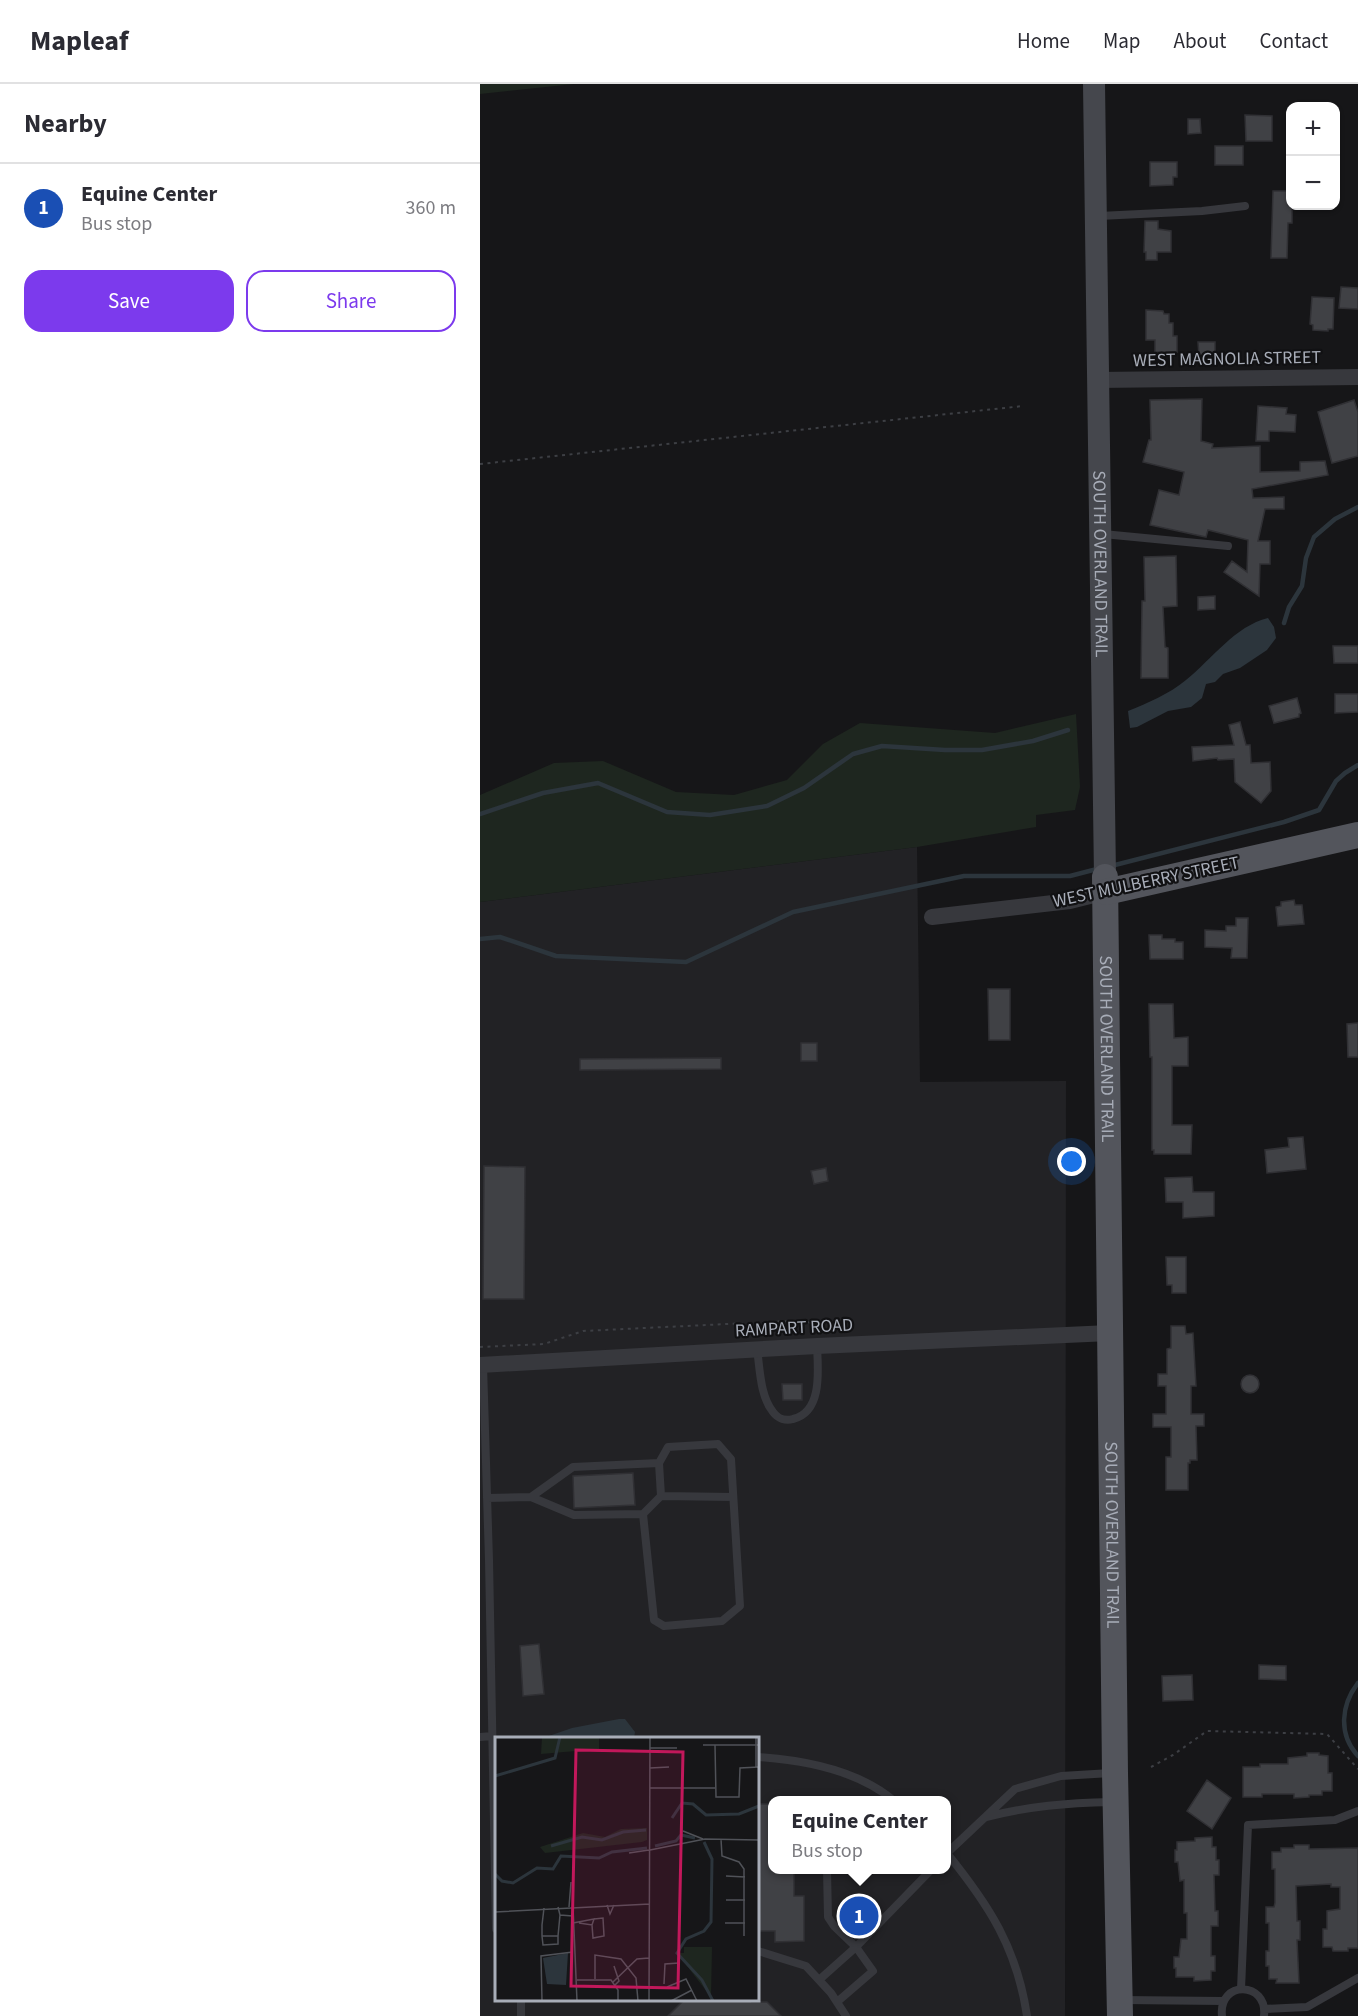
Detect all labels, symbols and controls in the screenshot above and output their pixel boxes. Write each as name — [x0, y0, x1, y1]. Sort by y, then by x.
text: Mapleaf — [30, 21, 129, 61]
text: Home — [1017, 26, 1070, 56]
text: Map — [1103, 26, 1141, 56]
text: About — [1174, 26, 1226, 56]
text: Contact — [1259, 26, 1328, 56]
map controls — [1286, 102, 1340, 210]
button: + — [1286, 102, 1340, 156]
text: Nearby — [24, 105, 107, 142]
button: − — [1286, 156, 1340, 210]
text: Equine Center — [81, 178, 217, 210]
text: 1 — [38, 194, 49, 222]
text: 360 m — [406, 194, 456, 222]
text: Bus stop — [81, 210, 152, 238]
button: Save — [24, 270, 234, 332]
button: Share — [246, 270, 456, 332]
street label: WEST MAGNOLIA STREET — [1133, 345, 1322, 373]
street label: SOUTH OVERLAND TRAIL — [1087, 470, 1114, 658]
street label: WEST MULBERRY STREET — [1050, 850, 1242, 914]
street label: SOUTH OVERLAND TRAIL — [1093, 955, 1120, 1143]
your location — [1057, 1147, 1086, 1176]
street label: RAMPART ROAD — [734, 1312, 854, 1344]
street label: SOUTH OVERLAND TRAIL — [1099, 1441, 1126, 1629]
inset map — [495, 1737, 759, 2001]
popup — [768, 1796, 951, 1874]
text: Equine Center — [791, 1805, 928, 1837]
text: Bus stop — [791, 1837, 863, 1865]
pin: 1 — [840, 1894, 878, 1938]

